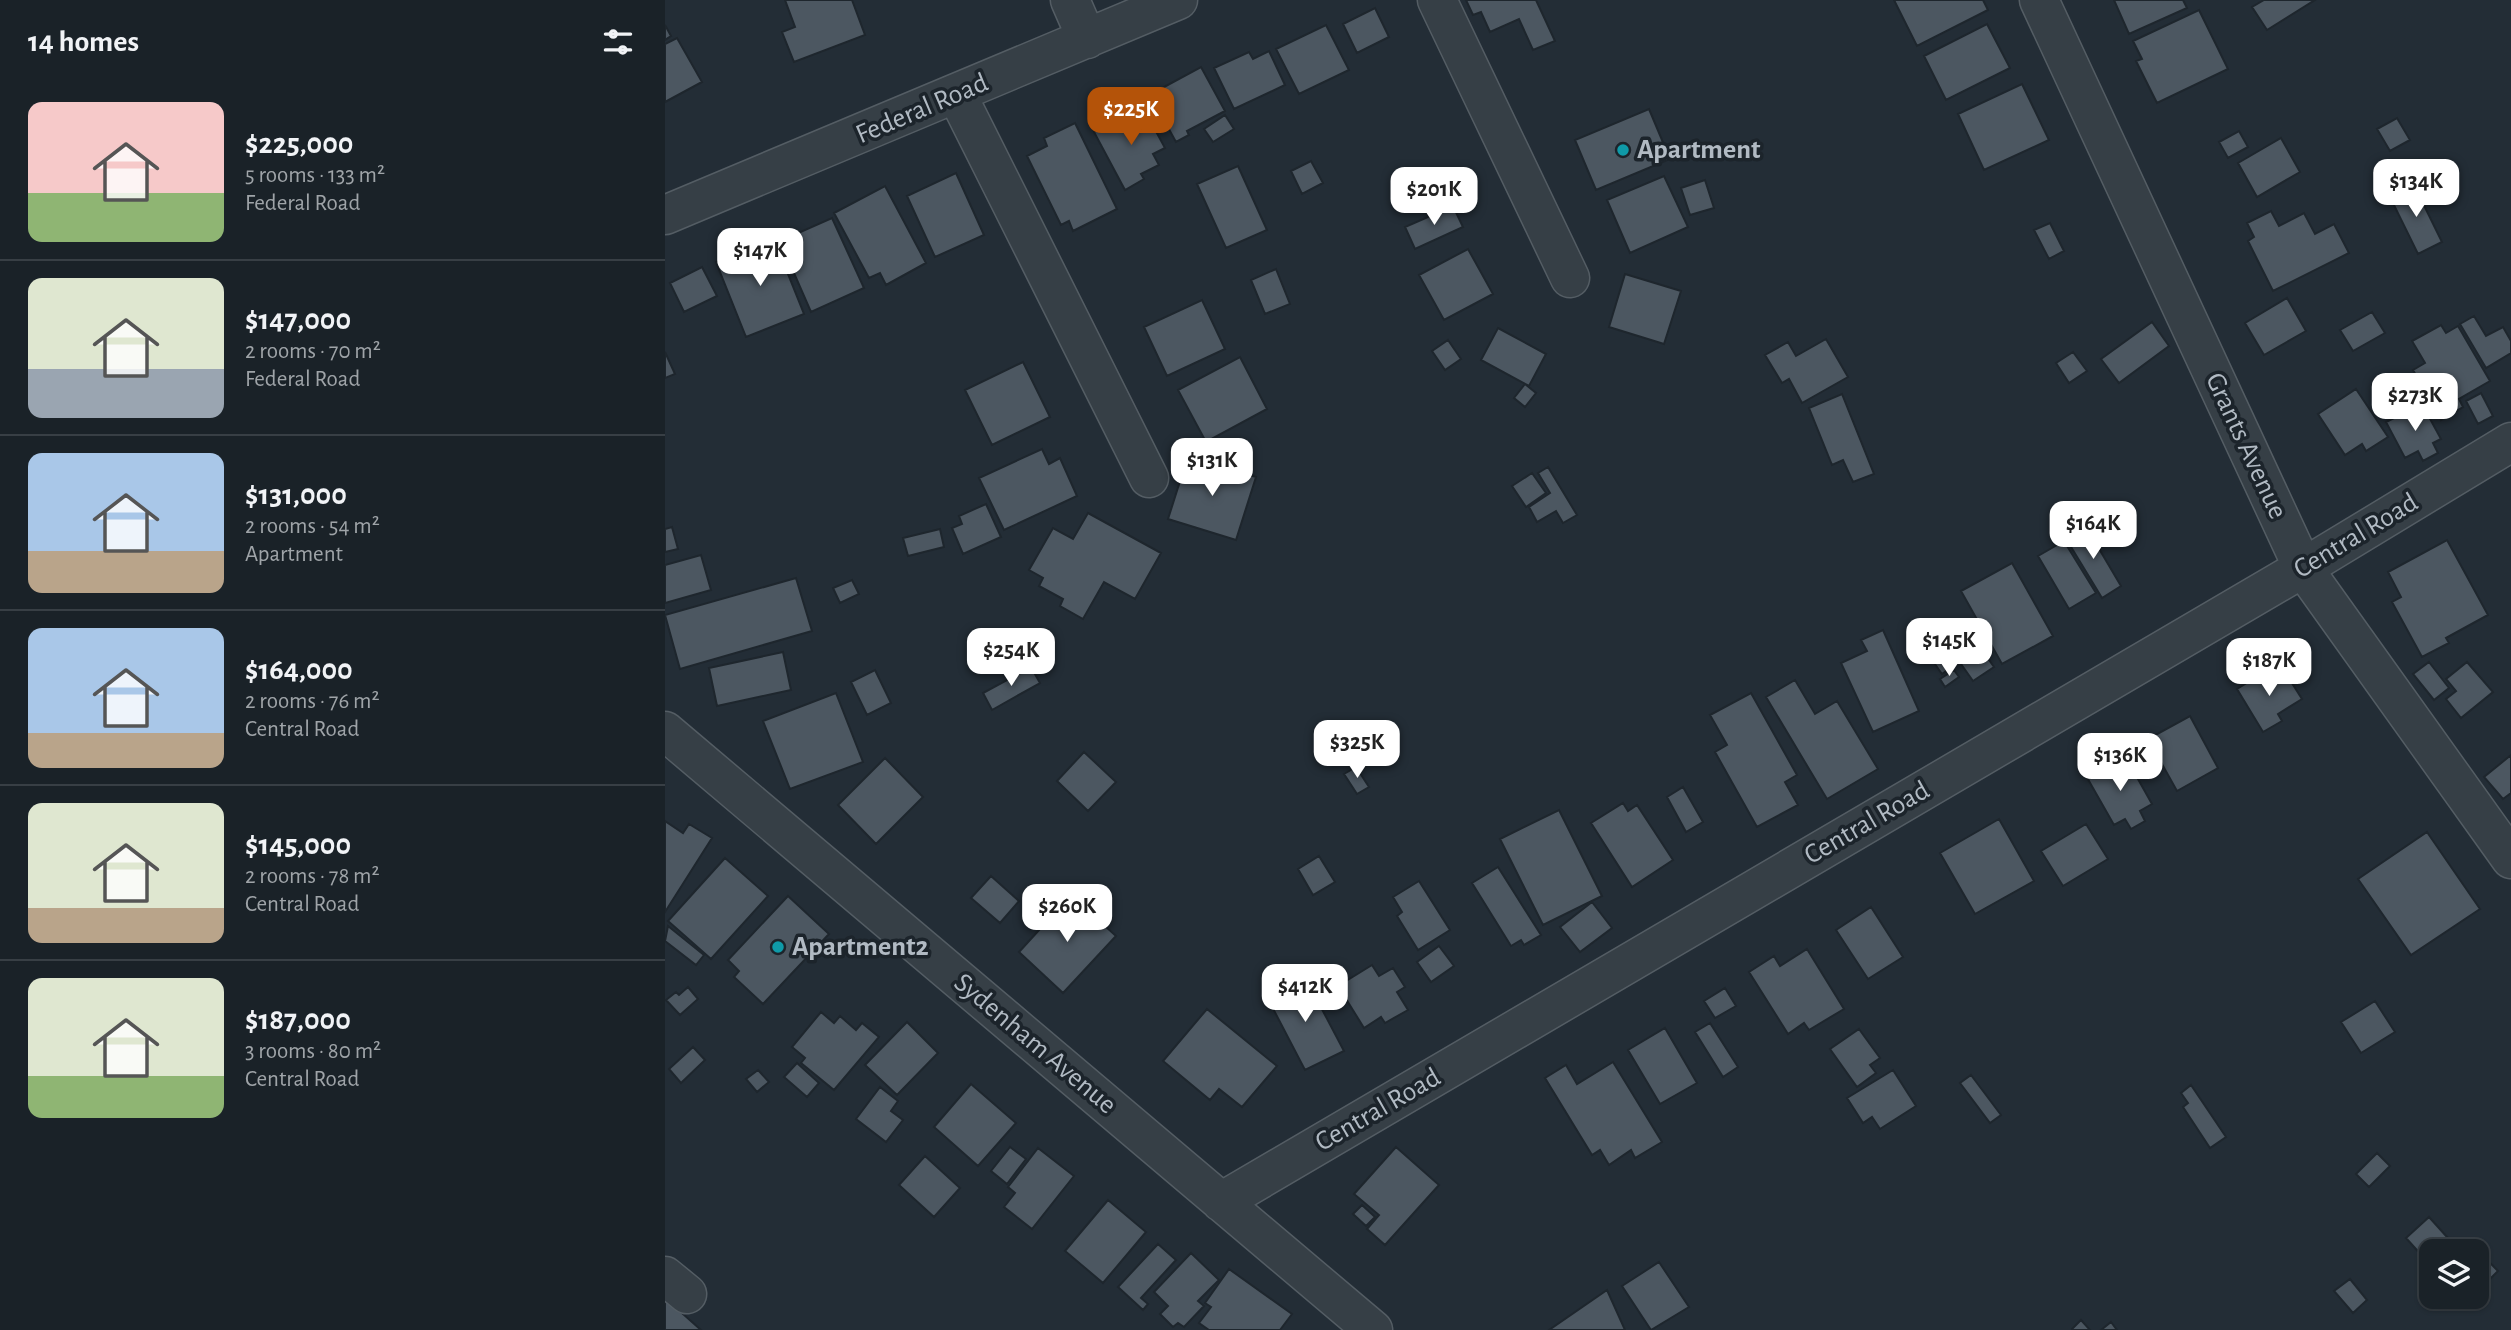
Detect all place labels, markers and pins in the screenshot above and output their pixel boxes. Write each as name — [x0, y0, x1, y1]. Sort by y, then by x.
pin: $225K — [1082, 88, 1180, 147]
place label: Apartment — [1637, 136, 1761, 164]
marker: Apartment — [1615, 142, 1631, 158]
pin: $134K — [2367, 160, 2465, 219]
pin: $201K — [1385, 168, 1483, 227]
pin: $147K — [711, 229, 809, 288]
pin: $273K — [2366, 374, 2464, 433]
pin: $131K — [1163, 438, 1261, 498]
pin: $164K — [2044, 502, 2142, 561]
pin: $145K — [1900, 618, 1998, 678]
pin: $254K — [962, 628, 1060, 688]
pin: $187K — [2220, 638, 2318, 698]
pin: $325K — [1308, 720, 1406, 780]
pin: $136K — [2071, 734, 2169, 793]
pin: $260K — [1018, 884, 1116, 944]
place label: Apartment2 — [792, 933, 929, 961]
marker: Apartment2 — [770, 939, 786, 955]
pin: $412K — [1256, 964, 1354, 1024]

